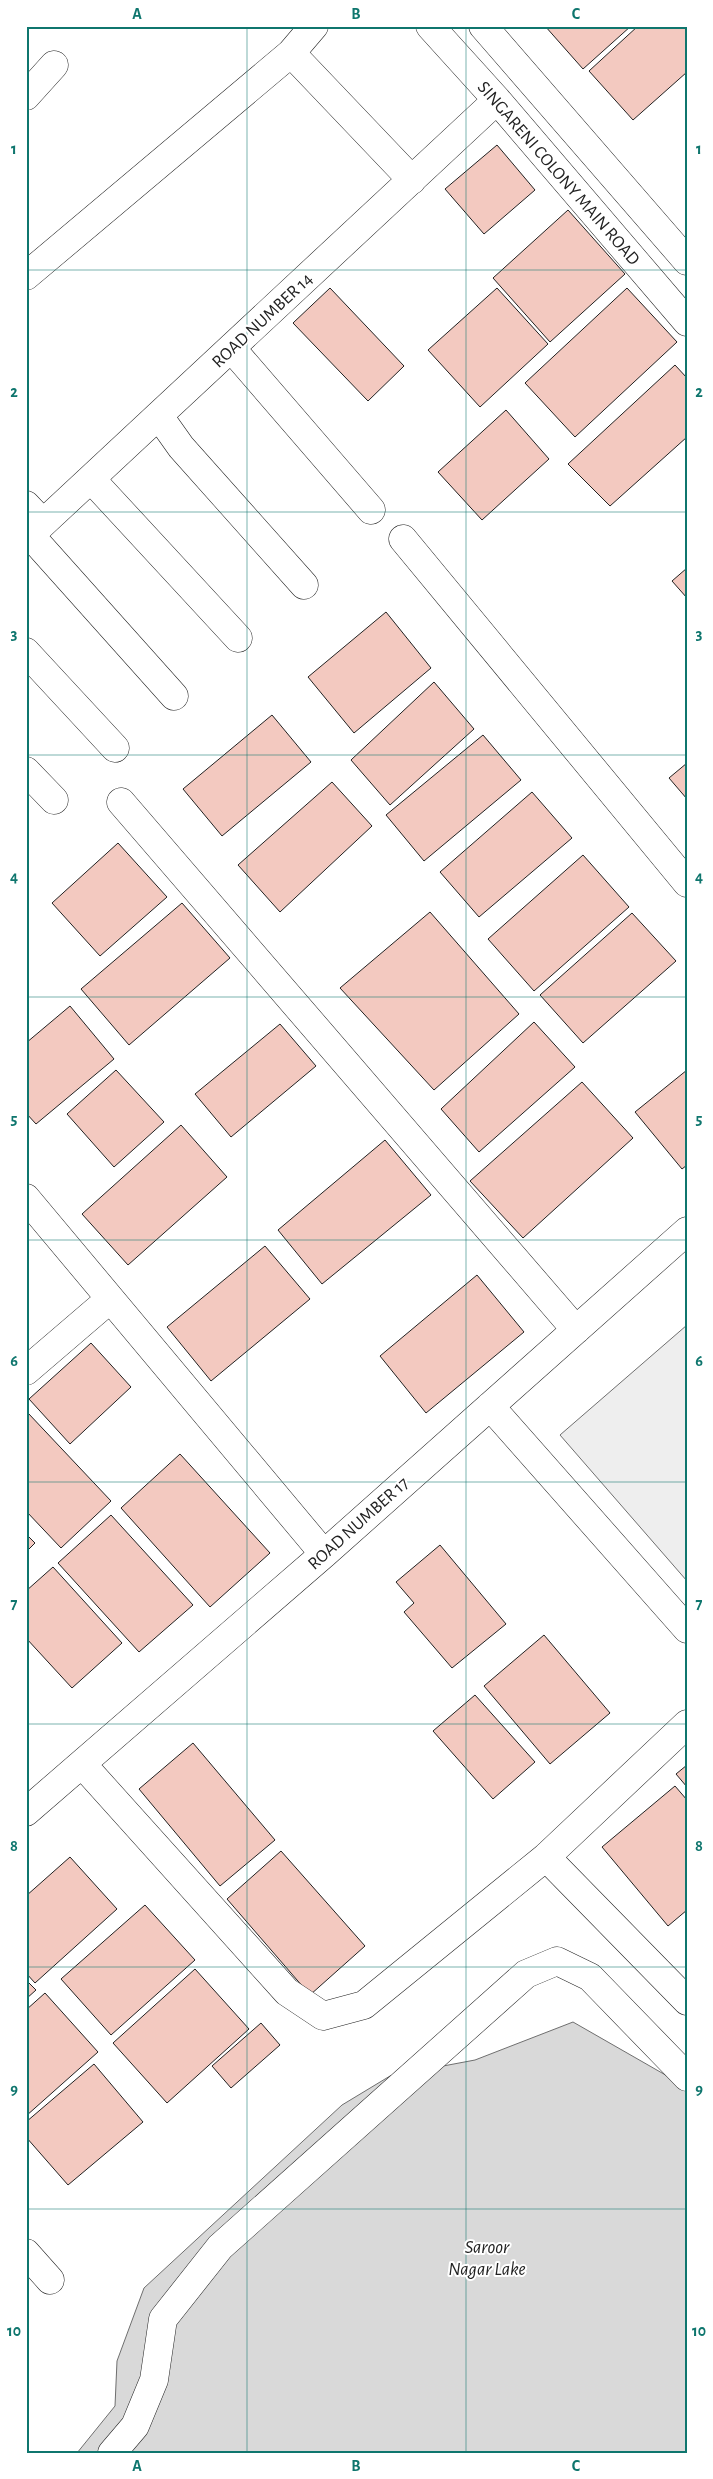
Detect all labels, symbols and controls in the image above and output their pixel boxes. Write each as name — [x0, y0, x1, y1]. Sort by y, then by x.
text: A — [132, 6, 142, 22]
text: B — [351, 6, 361, 22]
text: C — [572, 6, 581, 22]
street label: SINGARENI COLONY MAIN ROAD — [474, 78, 643, 269]
text: 1 — [11, 141, 17, 157]
text: 1 — [696, 141, 702, 157]
street label: ROAD NUMBER 14 — [209, 270, 317, 372]
text: 2 — [10, 384, 18, 400]
text: 2 — [695, 384, 703, 400]
text: 3 — [11, 626, 18, 642]
text: 3 — [696, 626, 703, 642]
text: 4 — [10, 869, 18, 885]
text: 4 — [695, 869, 703, 885]
text: 5 — [11, 1111, 18, 1127]
text: 5 — [696, 1111, 703, 1127]
text: 6 — [10, 1353, 18, 1369]
text: 6 — [695, 1353, 703, 1369]
street label: ROAD NUMBER 17 — [305, 1474, 413, 1574]
text: 7 — [11, 1596, 18, 1612]
text: 7 — [696, 1596, 703, 1612]
text: 8 — [10, 1838, 18, 1854]
text: 8 — [695, 1838, 703, 1854]
text: 9 — [10, 2081, 18, 2097]
text: 9 — [695, 2081, 703, 2097]
water label: Saroor Nagar Lake — [448, 2238, 526, 2279]
text: 10 — [7, 2323, 21, 2339]
text: 10 — [692, 2323, 706, 2339]
text: A — [132, 2458, 142, 2474]
text: B — [351, 2458, 361, 2474]
text: C — [572, 2458, 581, 2474]

